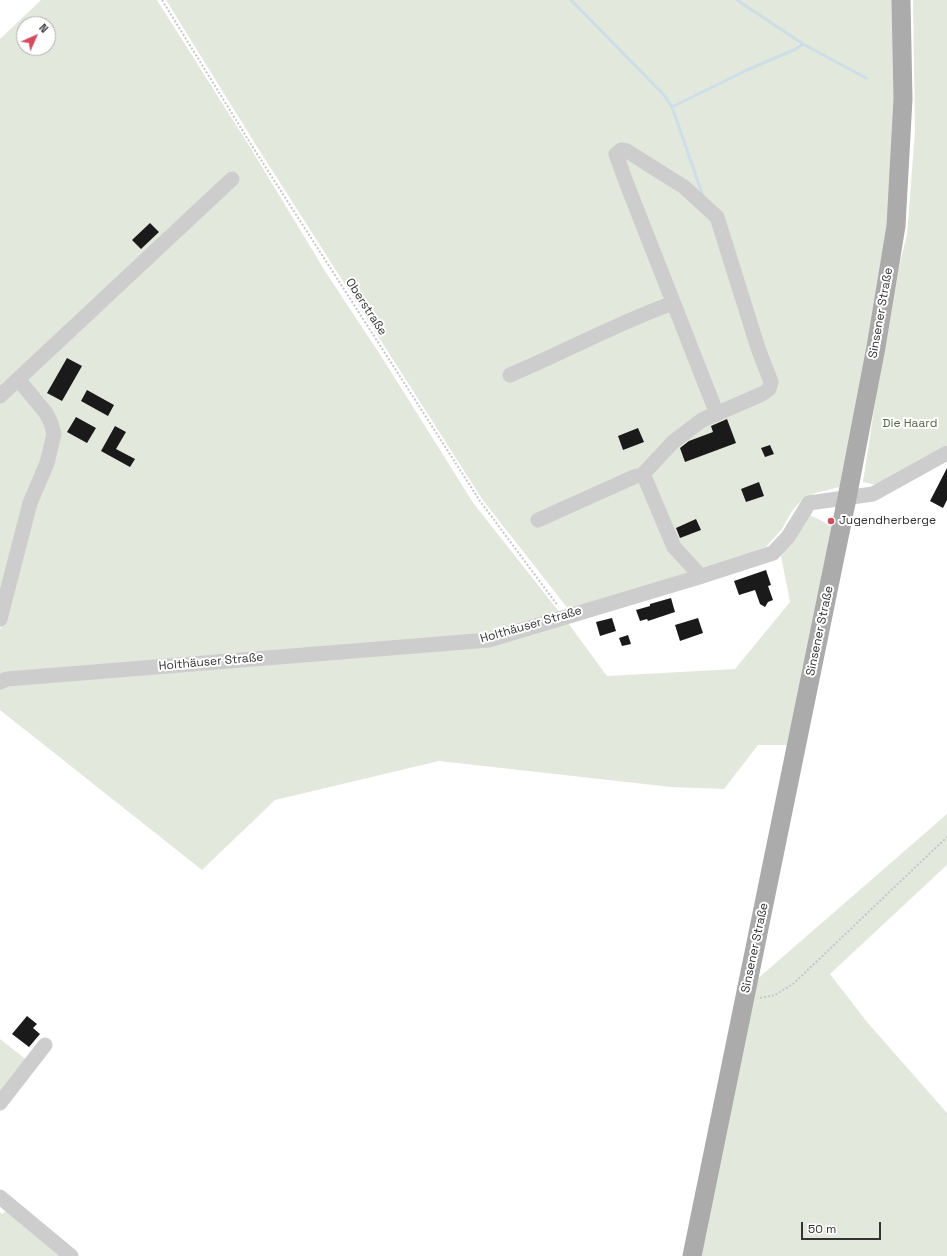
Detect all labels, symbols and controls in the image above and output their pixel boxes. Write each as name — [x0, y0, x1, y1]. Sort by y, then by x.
north arrow — [16, 16, 56, 56]
text: N — [36, 21, 51, 36]
street label: Sinsener Straße — [866, 267, 896, 359]
street label: Oberstraße — [342, 276, 390, 338]
park label: Die Haard — [883, 417, 937, 431]
place label: Jugendherberge — [839, 514, 936, 528]
marker: Jugendherberge — [826, 516, 836, 526]
street label: Sinsener Straße — [803, 585, 837, 677]
street label: Holthäuser Straße — [479, 604, 583, 646]
street label: Holthäuser Straße — [158, 650, 264, 674]
street label: Sinsener Straße — [738, 902, 772, 994]
scale bar — [803, 1214, 883, 1240]
text: 50 m — [808, 1221, 836, 1237]

